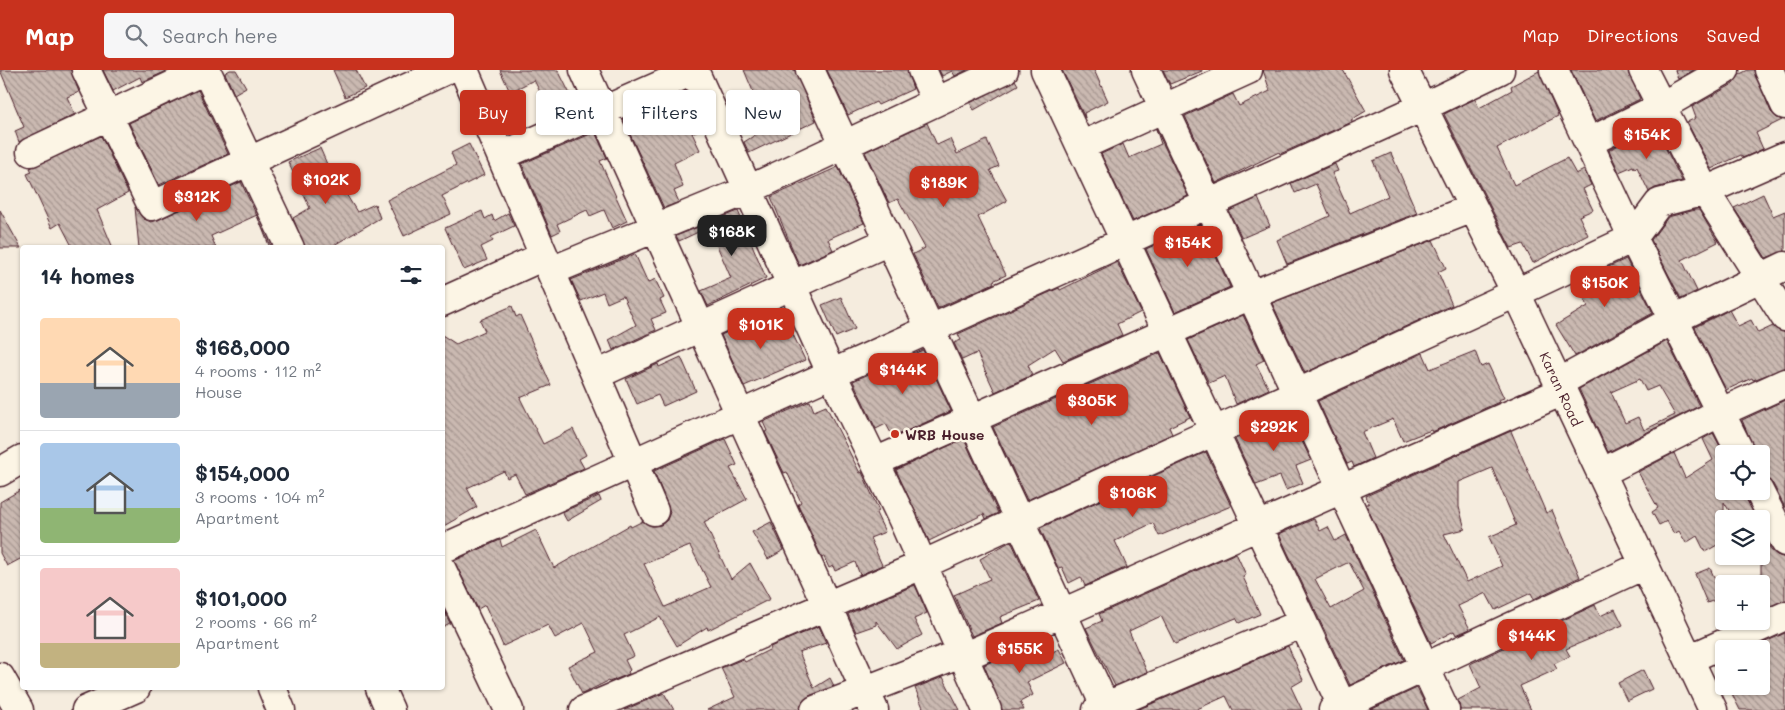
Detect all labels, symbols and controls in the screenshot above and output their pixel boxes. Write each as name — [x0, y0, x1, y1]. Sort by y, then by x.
search box — [104, 13, 454, 58]
text: Map — [25, 20, 74, 51]
icon: search — [122, 21, 150, 49]
text: Search here — [162, 23, 278, 48]
text: Map — [1522, 23, 1559, 47]
text: Directions — [1587, 23, 1679, 47]
text: Saved — [1707, 23, 1760, 47]
chip: Buy — [460, 90, 526, 135]
chip: Rent — [536, 90, 613, 135]
chip: Filters — [623, 90, 716, 135]
chip: New — [726, 90, 800, 135]
pin: $154K — [1612, 118, 1682, 160]
text: $154K — [1624, 123, 1671, 144]
pin: $102K — [291, 162, 361, 205]
pin: $189K — [909, 166, 979, 208]
text: $102K — [303, 168, 349, 189]
text: $189K — [920, 171, 968, 192]
pin: $312K — [162, 180, 232, 222]
text: $312K — [174, 185, 220, 206]
pin: $168K — [697, 214, 767, 257]
text: $168K — [708, 220, 756, 241]
pin: $154K — [1153, 226, 1223, 268]
text: $154K — [1165, 231, 1212, 252]
icon: filters — [397, 261, 425, 289]
text: 14 homes — [40, 262, 135, 289]
pin: $150K — [1570, 266, 1640, 308]
text: $150K — [1581, 271, 1629, 292]
pin: $101K — [726, 308, 796, 350]
text: $101K — [739, 313, 783, 334]
text: $168,000 — [195, 333, 290, 360]
icon: home — [80, 338, 140, 398]
street label: Karan Road — [1535, 349, 1587, 429]
pin: $144K — [868, 352, 938, 395]
text: $144K — [879, 358, 927, 379]
text: 4 rooms · 112 m² — [195, 360, 321, 381]
text: House — [195, 381, 242, 402]
pin: $305K — [1057, 384, 1127, 426]
text: $305K — [1067, 389, 1117, 410]
pin: $292K — [1239, 410, 1309, 452]
text: $292K — [1250, 415, 1298, 436]
place label: WRB House — [905, 425, 984, 444]
marker: WRB House — [889, 428, 901, 440]
map controls — [1715, 445, 1770, 695]
button: locate — [1715, 445, 1770, 500]
text: $154,000 — [195, 459, 290, 486]
icon: home — [80, 463, 140, 523]
pin: $106K — [1098, 476, 1168, 518]
text: $106K — [1109, 481, 1157, 502]
text: 3 rooms · 104 m² — [195, 486, 325, 507]
text: Apartment — [195, 507, 280, 528]
button: layers — [1715, 510, 1770, 565]
button: + — [1715, 575, 1770, 630]
text: $101,000 — [195, 584, 287, 611]
icon: home — [80, 588, 140, 648]
text: 2 rooms · 66 m² — [195, 611, 317, 632]
pin: $144K — [1497, 618, 1567, 661]
text: $144K — [1508, 624, 1556, 645]
text: Apartment — [195, 632, 280, 653]
pin: $155K — [985, 632, 1055, 674]
text: $155K — [997, 637, 1043, 658]
button: − — [1715, 640, 1770, 695]

